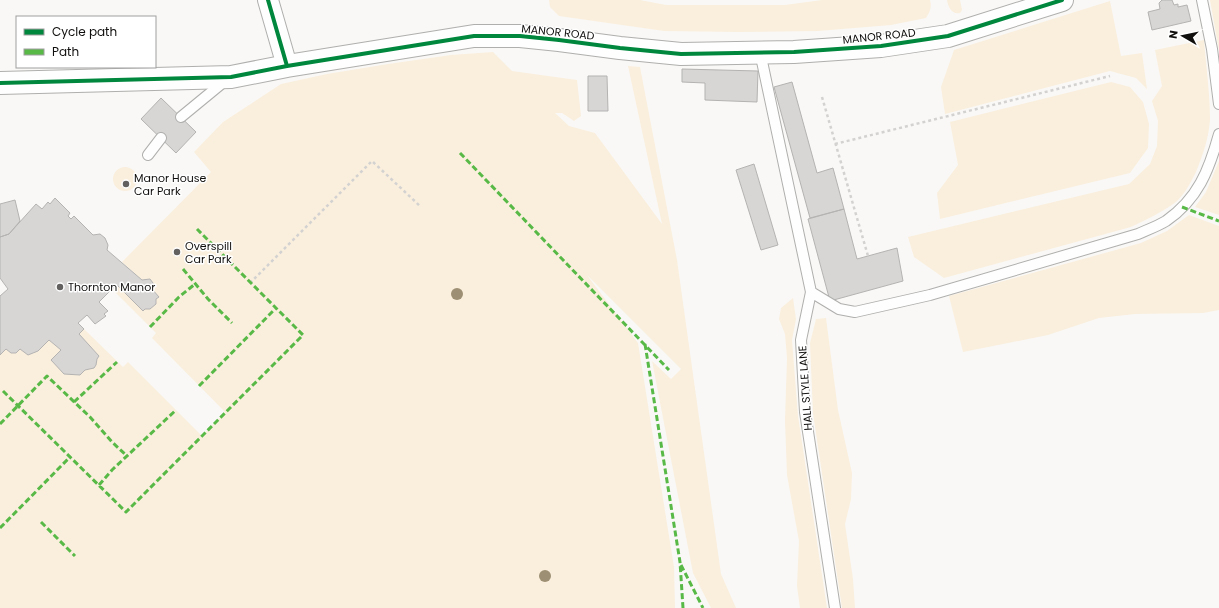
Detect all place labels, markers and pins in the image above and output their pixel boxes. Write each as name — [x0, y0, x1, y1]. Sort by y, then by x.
place label: Manor House Car Park — [134, 170, 206, 199]
marker: Manor House Car Park — [121, 179, 131, 189]
place label: Overspill Car Park — [185, 238, 232, 267]
marker: Overspill Car Park — [172, 247, 182, 257]
place label: Thornton Manor — [68, 279, 155, 295]
marker: Thornton Manor — [55, 282, 65, 292]

